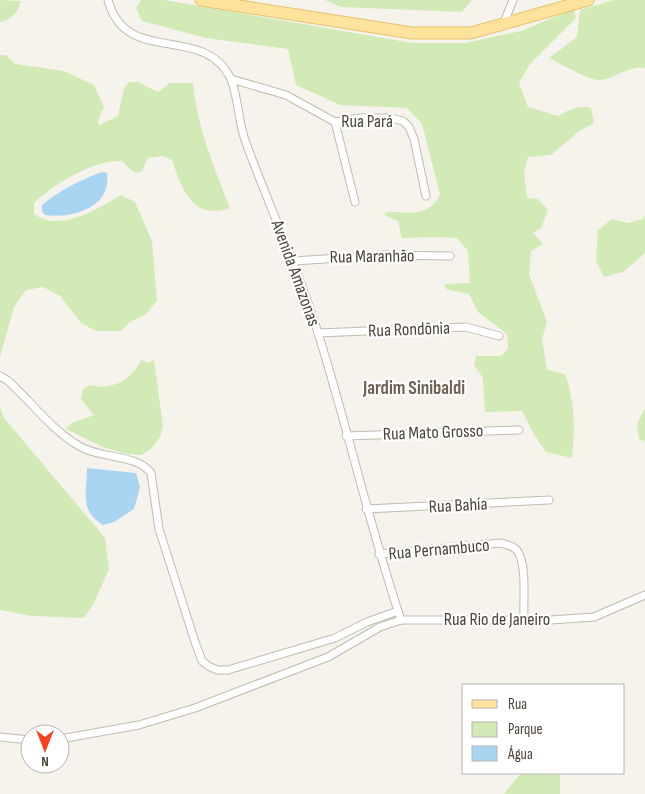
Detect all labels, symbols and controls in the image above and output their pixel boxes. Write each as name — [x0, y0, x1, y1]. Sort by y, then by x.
street label: Rua Pará — [341, 111, 393, 132]
street label: Avenida Amazonas — [266, 216, 324, 329]
street label: Rua Maranhão — [329, 245, 415, 268]
street label: Rua Rondônia — [368, 318, 450, 341]
district label: Jardim Sinibaldi — [362, 377, 465, 400]
street label: Rua Mato Grosso — [382, 420, 484, 445]
street label: Rua Bahía — [428, 493, 488, 518]
street label: Rua Pernambuco — [388, 535, 490, 564]
street label: Rua Rio de Janeiro — [444, 609, 550, 630]
legend — [462, 684, 625, 774]
text: Rua — [508, 695, 527, 714]
text: Parque — [508, 720, 543, 739]
north arrow — [20, 724, 70, 774]
text: Água — [507, 745, 533, 764]
text: N — [41, 753, 49, 770]

